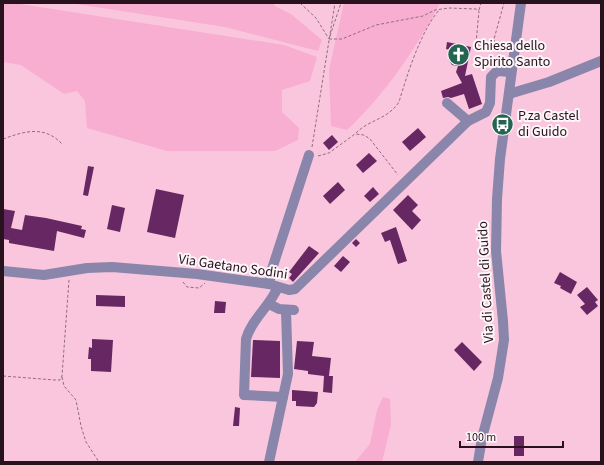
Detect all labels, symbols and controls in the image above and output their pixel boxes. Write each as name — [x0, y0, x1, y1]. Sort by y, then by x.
place label: Chiesa dello Spirito Santo — [474, 36, 550, 72]
church icon: Chiesa dello Spirito Santo — [446, 41, 472, 67]
place label: P.za Castel di Guido — [518, 106, 579, 142]
bus stop icon: P.za Castel di Guido — [489, 111, 515, 137]
street label: Via di Castel di Guido — [473, 221, 499, 343]
street label: Via Gaetano Sodini — [177, 249, 289, 285]
scale bar — [460, 423, 563, 449]
text: 100 m — [466, 429, 496, 446]

